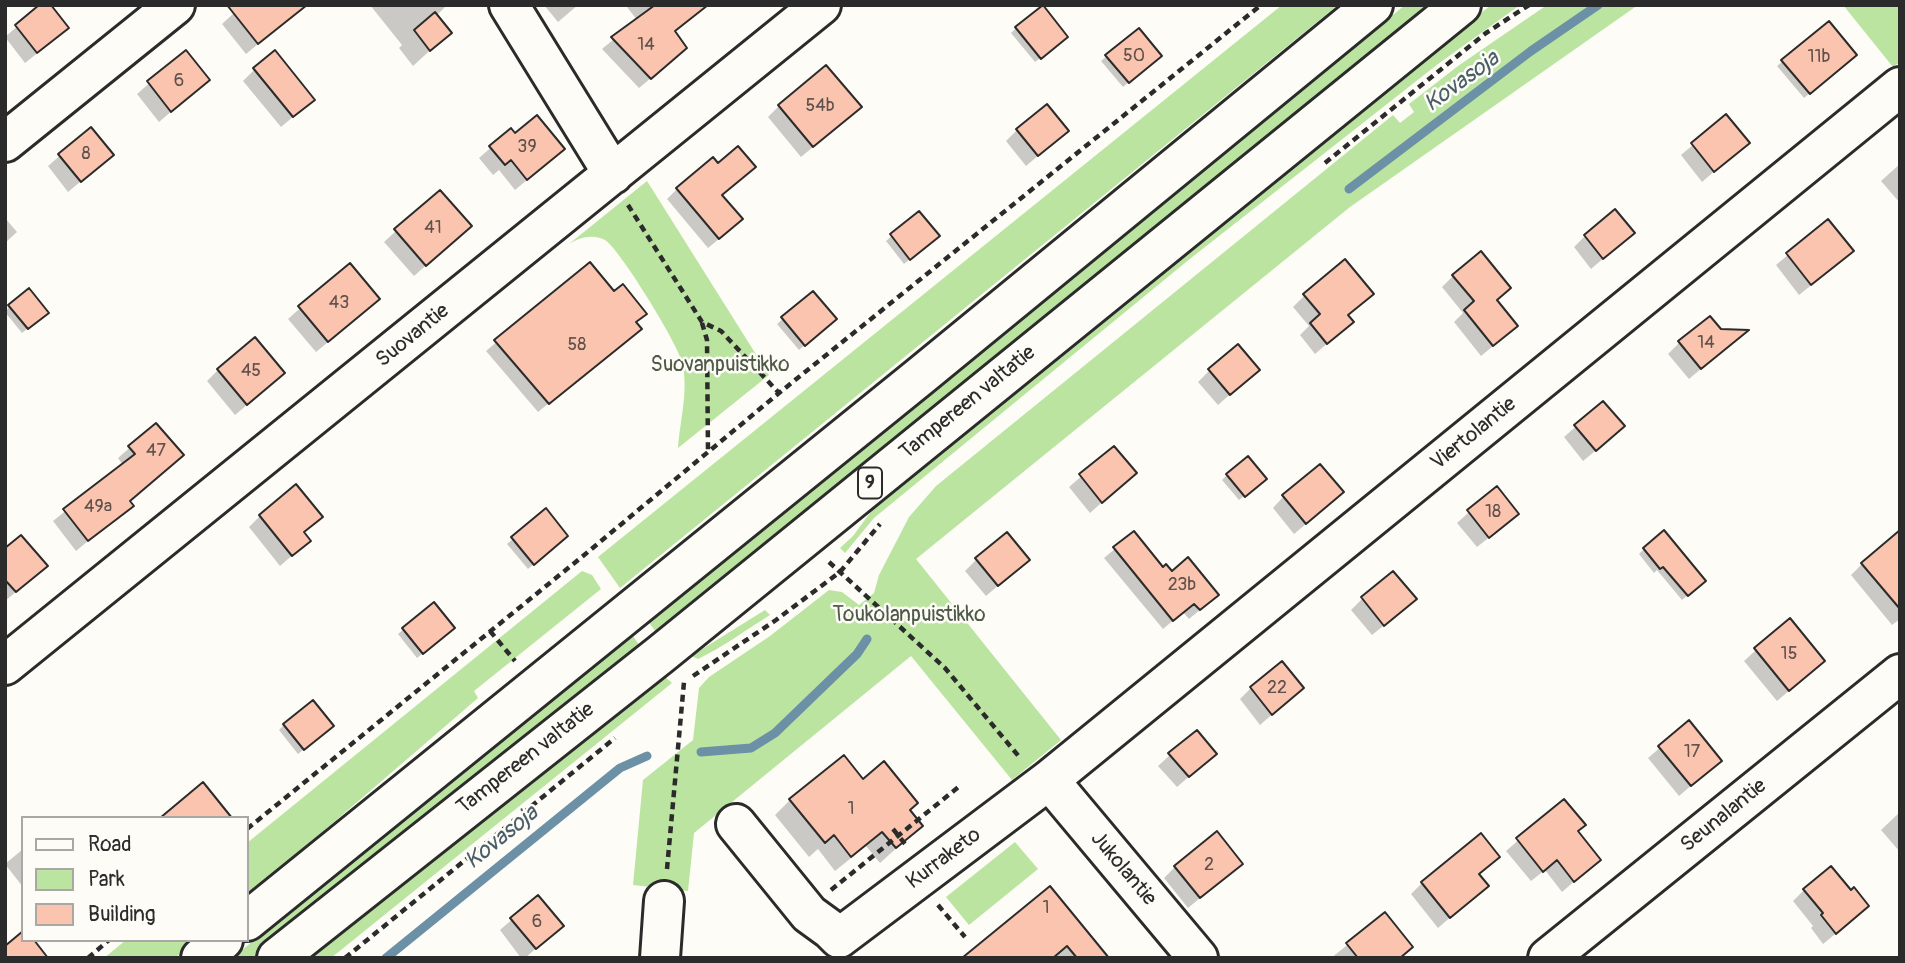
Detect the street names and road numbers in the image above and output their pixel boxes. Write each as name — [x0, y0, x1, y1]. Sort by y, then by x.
street label: Suovantie — [371, 299, 455, 373]
street label: Tampereen valtatie — [895, 341, 1041, 465]
street label: Viertolantie — [1426, 392, 1522, 476]
road number: 9 — [858, 468, 882, 498]
street label: Tampereen valtatie — [452, 698, 600, 820]
street label: Seunalantie — [1676, 774, 1772, 858]
street label: Kurraketo — [902, 823, 986, 895]
street label: Jukolantie — [1085, 827, 1161, 911]

